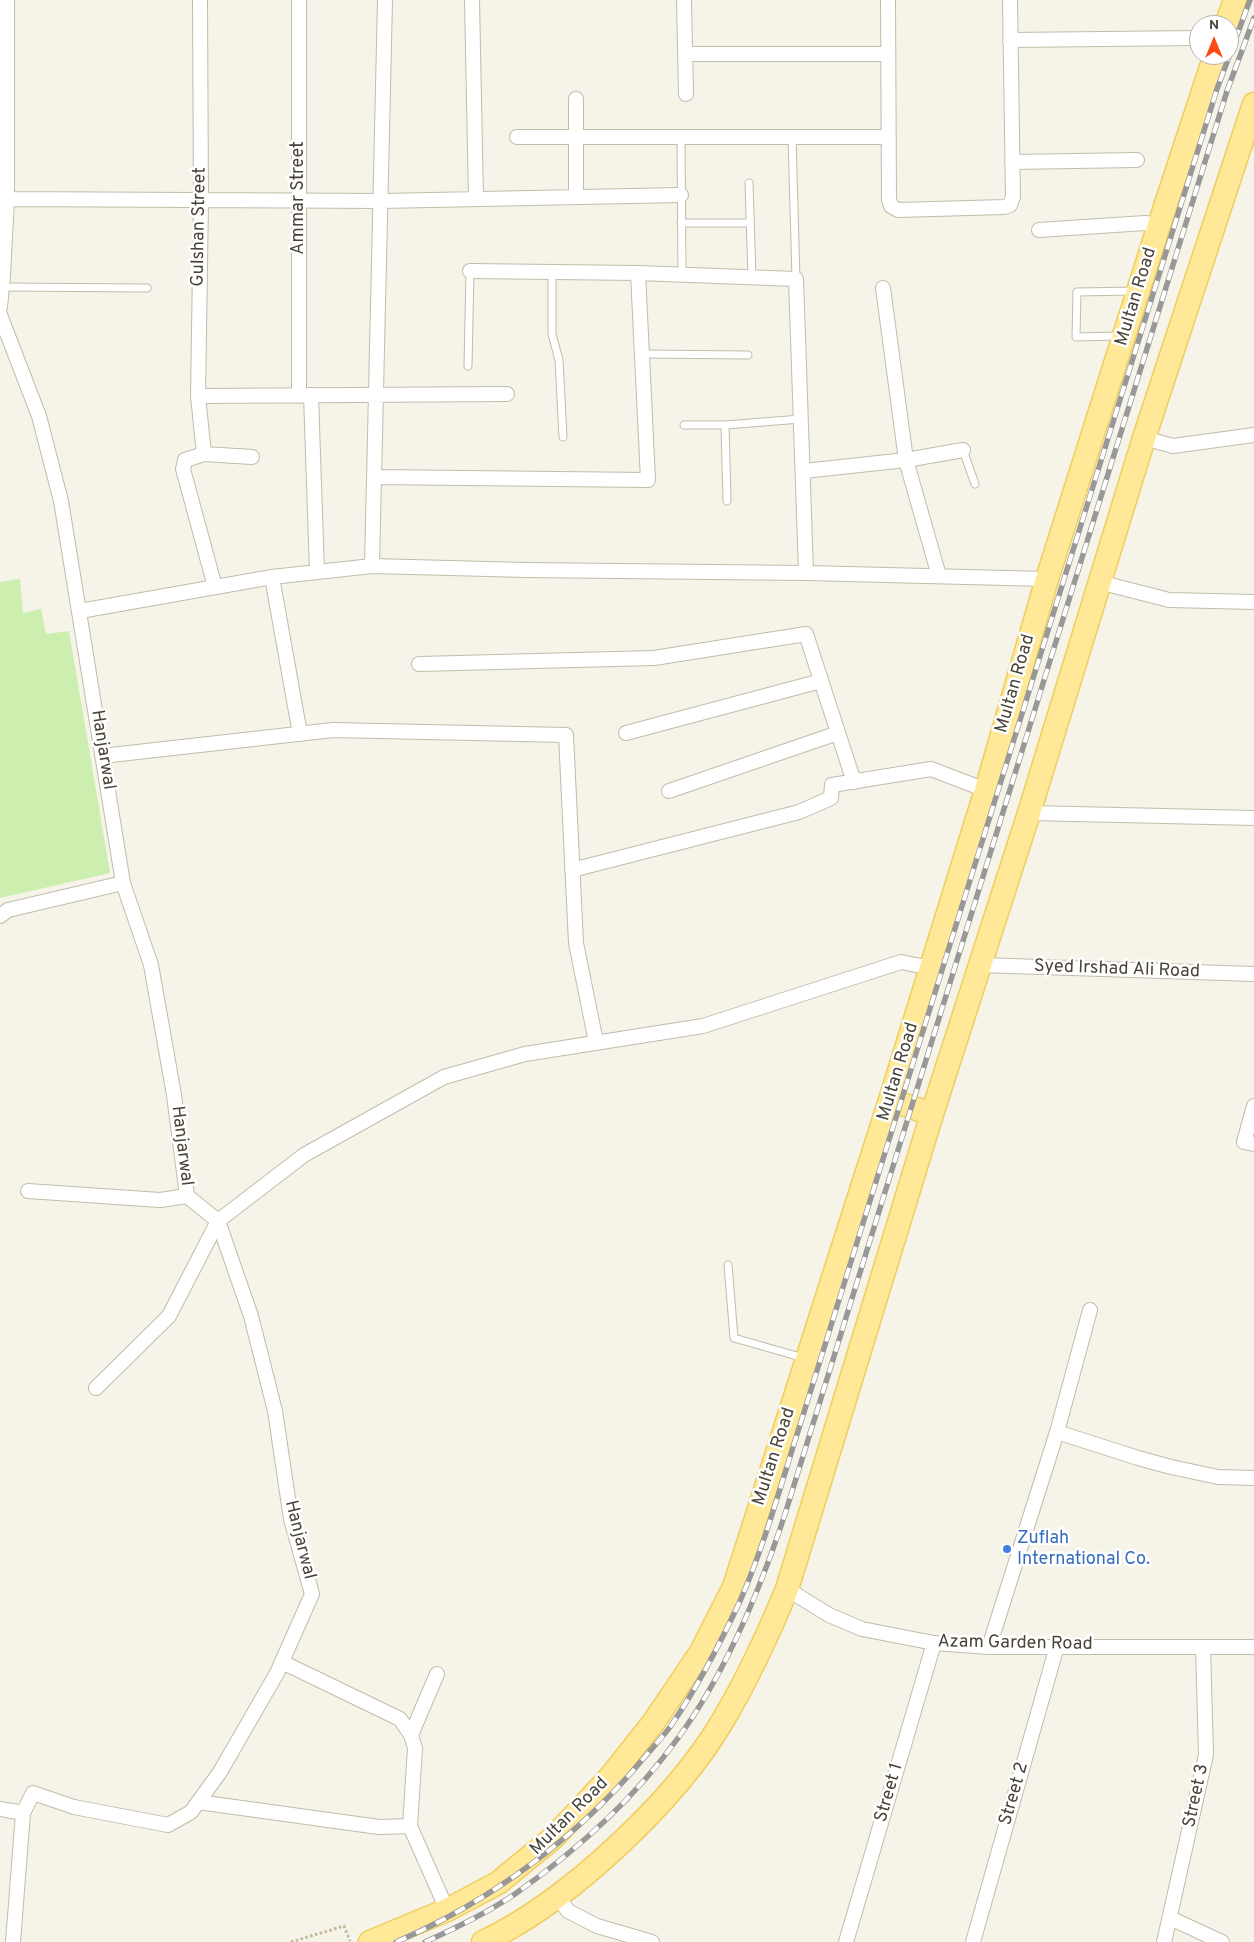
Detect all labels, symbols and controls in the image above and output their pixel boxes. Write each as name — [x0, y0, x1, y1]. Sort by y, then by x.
north arrow — [1189, 15, 1239, 65]
text: N — [1209, 17, 1219, 34]
street label: Ammar Street — [288, 141, 310, 255]
street label: Gulshan Street — [188, 167, 212, 287]
street label: Multan Road — [1112, 245, 1162, 349]
street label: Multan Road — [992, 632, 1040, 736]
street label: Hanjarwal — [85, 708, 119, 792]
street label: Syed Irshad Ali Road — [1034, 956, 1200, 984]
street label: Multan Road — [874, 1020, 924, 1124]
street label: Hanjarwal — [165, 1105, 197, 1187]
street label: Multan Road — [749, 1405, 801, 1509]
street label: Hanjarwal — [279, 1498, 319, 1582]
place label: Zuflah International Co. — [1017, 1528, 1150, 1570]
marker: Zuflah International Co. — [1001, 1543, 1013, 1555]
street label: Azam Garden Road — [937, 1632, 1093, 1656]
street label: Street 2 — [996, 1760, 1034, 1828]
street label: Street 1 — [871, 1761, 909, 1825]
street label: Street 3 — [1180, 1762, 1214, 1830]
street label: Multan Road — [526, 1773, 614, 1861]

